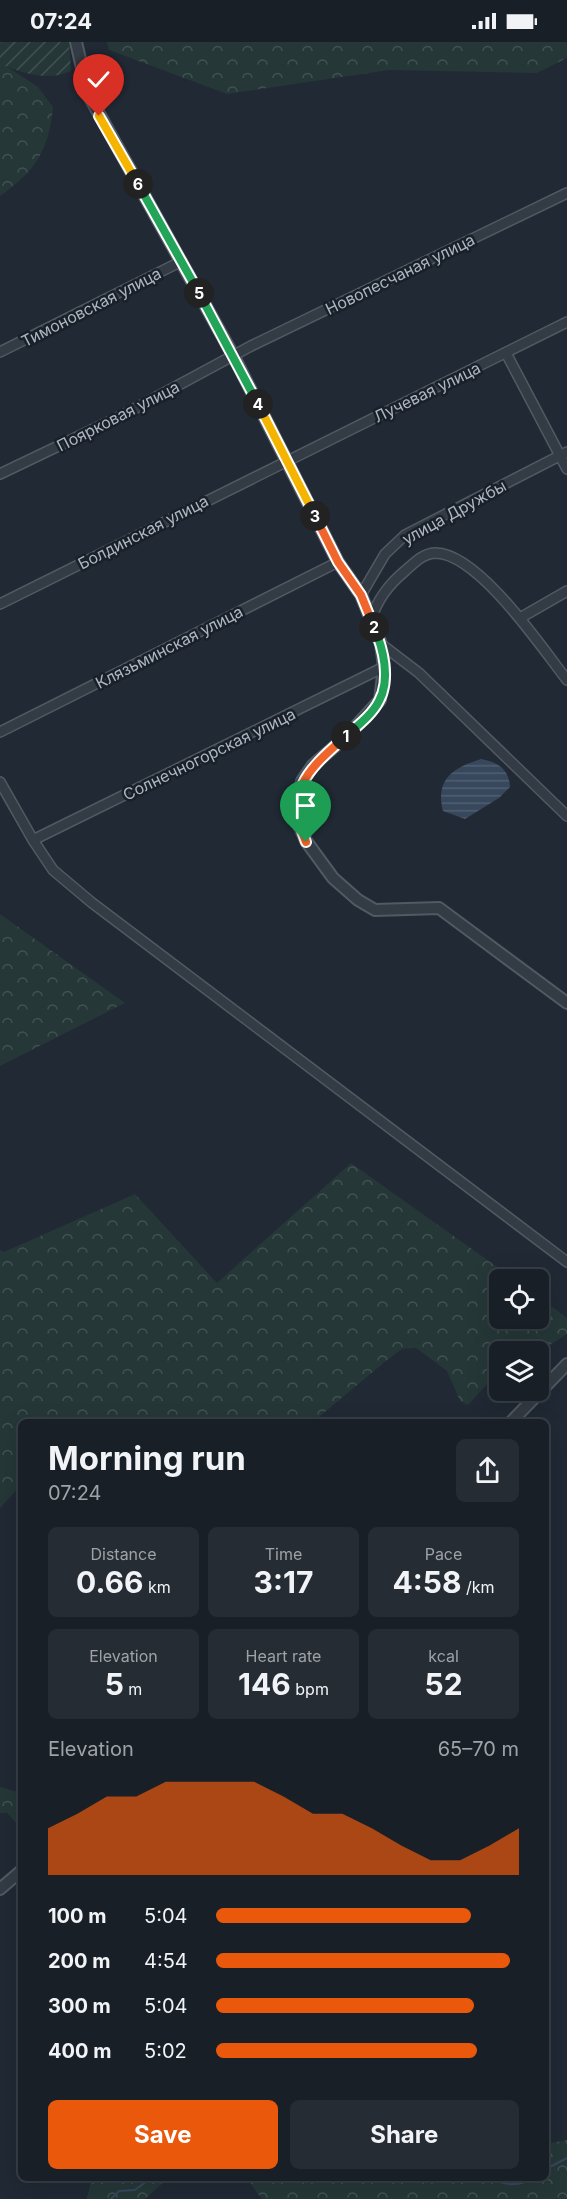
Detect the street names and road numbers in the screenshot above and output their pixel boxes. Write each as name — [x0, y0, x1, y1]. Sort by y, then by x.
street label: Новопесчаная улица — [322, 229, 478, 319]
street label: Тимоновская улица — [18, 263, 164, 351]
street label: Лучевая улица — [370, 358, 484, 426]
street label: Поярковая улица — [53, 376, 183, 456]
street label: улица Дружбы — [399, 475, 509, 549]
street label: Болдинская улица — [74, 490, 212, 574]
street label: Клязьминская улица — [92, 601, 246, 693]
street label: Солнечногорская улица — [119, 703, 299, 805]

